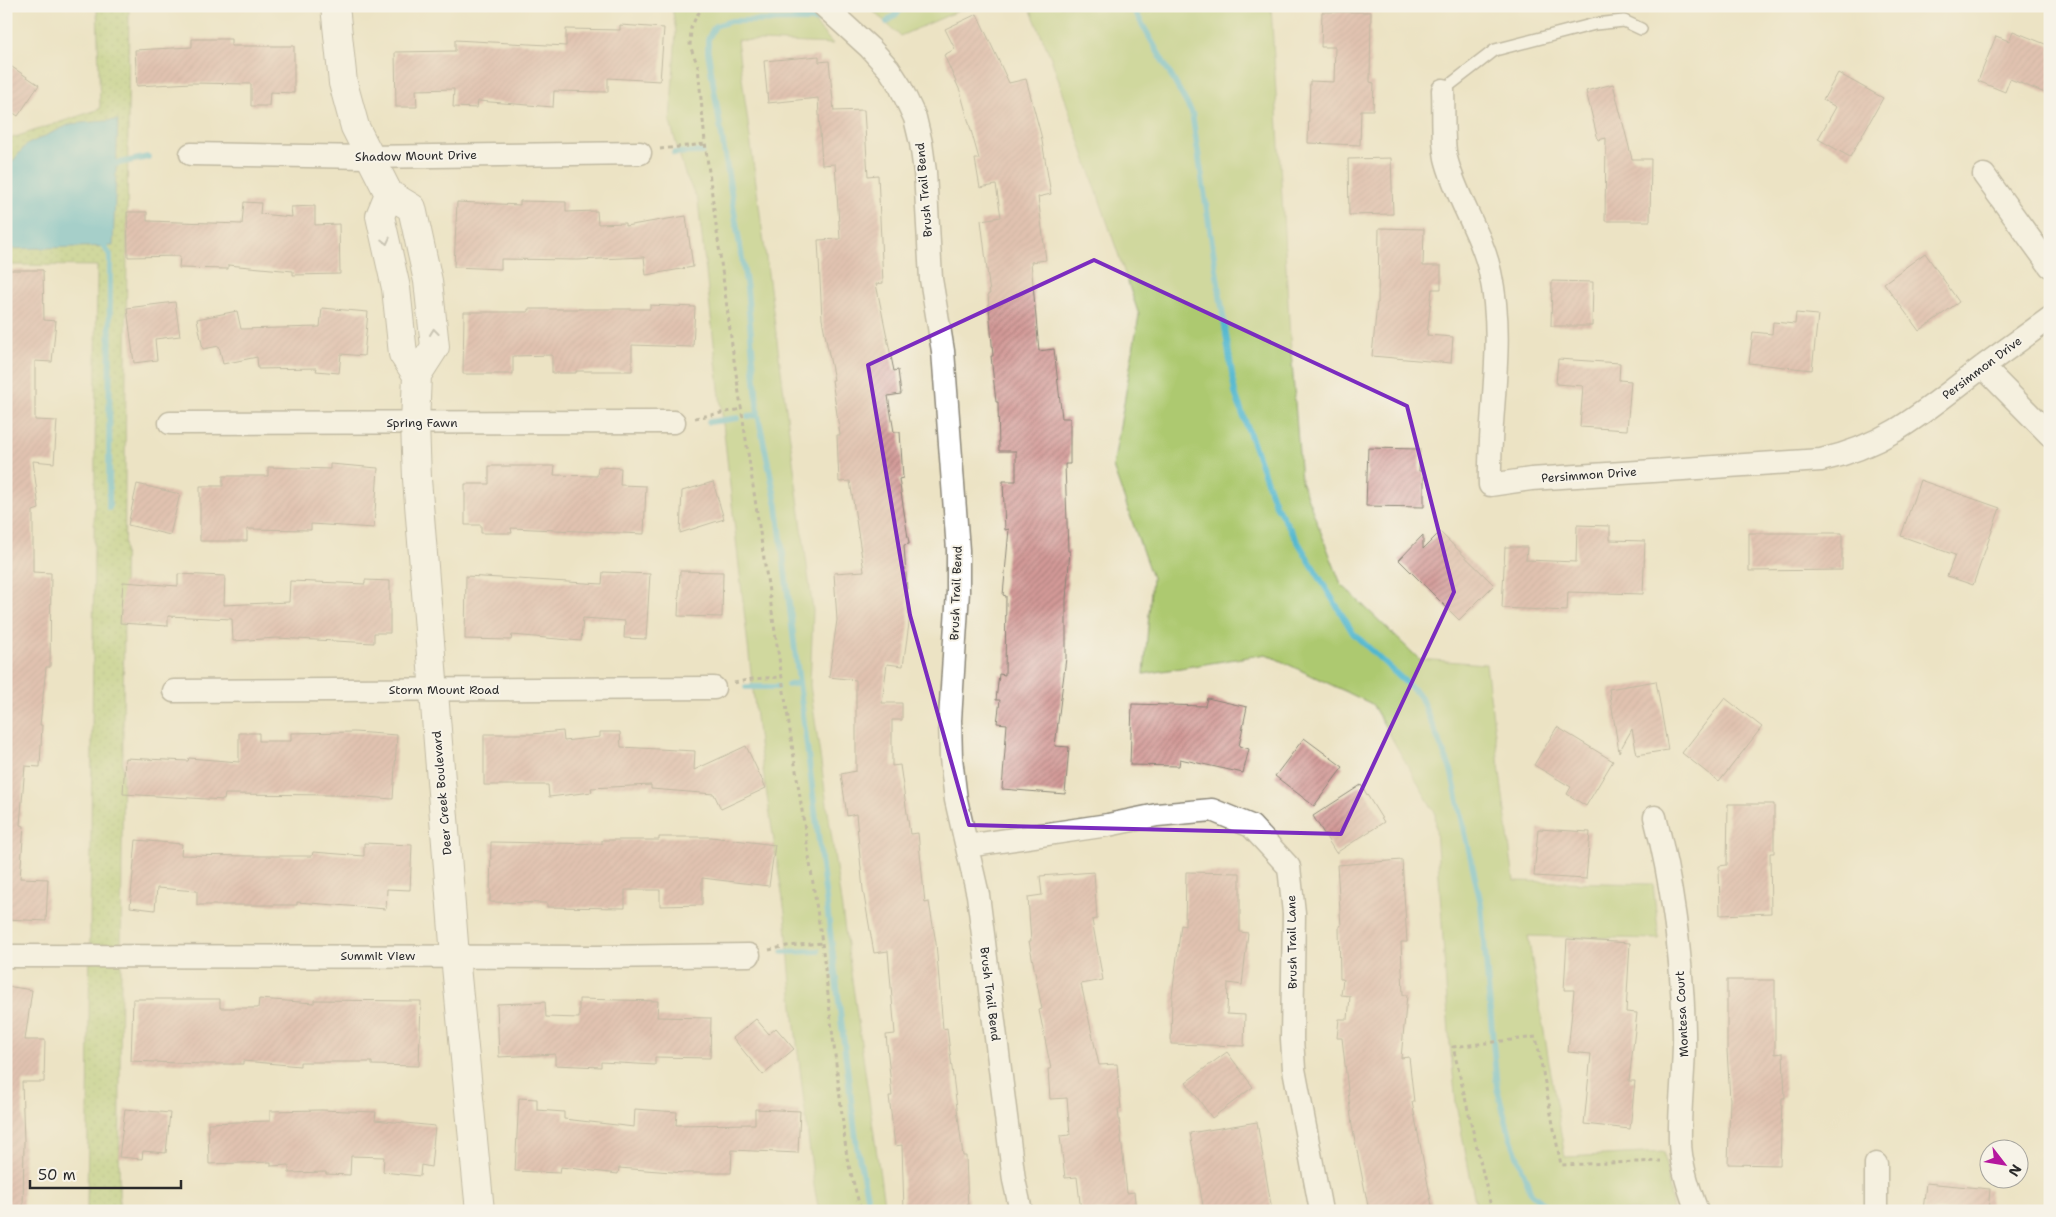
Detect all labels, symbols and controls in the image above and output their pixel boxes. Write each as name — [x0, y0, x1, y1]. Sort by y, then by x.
street label: Brush Trail Bend — [912, 142, 936, 238]
street label: Shadow Mount Drive — [355, 147, 477, 165]
one-way arrow — [380, 236, 390, 245]
one-way arrow — [428, 327, 439, 335]
street label: Persimmon Drive — [1939, 333, 2025, 403]
street label: Spring Fawn — [386, 415, 458, 431]
street label: Persimmon Drive — [1541, 464, 1638, 486]
street label: Brush Trail Bend — [946, 545, 966, 641]
street label: Storm Mount Road — [389, 682, 500, 698]
street label: Deer Creek Boulevard — [429, 730, 455, 856]
street label: Brush Trail Lane — [1283, 895, 1301, 989]
street label: Brush Trail Bend — [976, 946, 1004, 1042]
street label: Summit View — [341, 948, 416, 964]
street label: Montesa Court — [1672, 970, 1692, 1058]
north arrow — [1978, 1140, 2028, 1190]
scale bar — [30, 1157, 181, 1189]
text: N — [2005, 1161, 2026, 1180]
text: 50 m — [38, 1165, 76, 1185]

